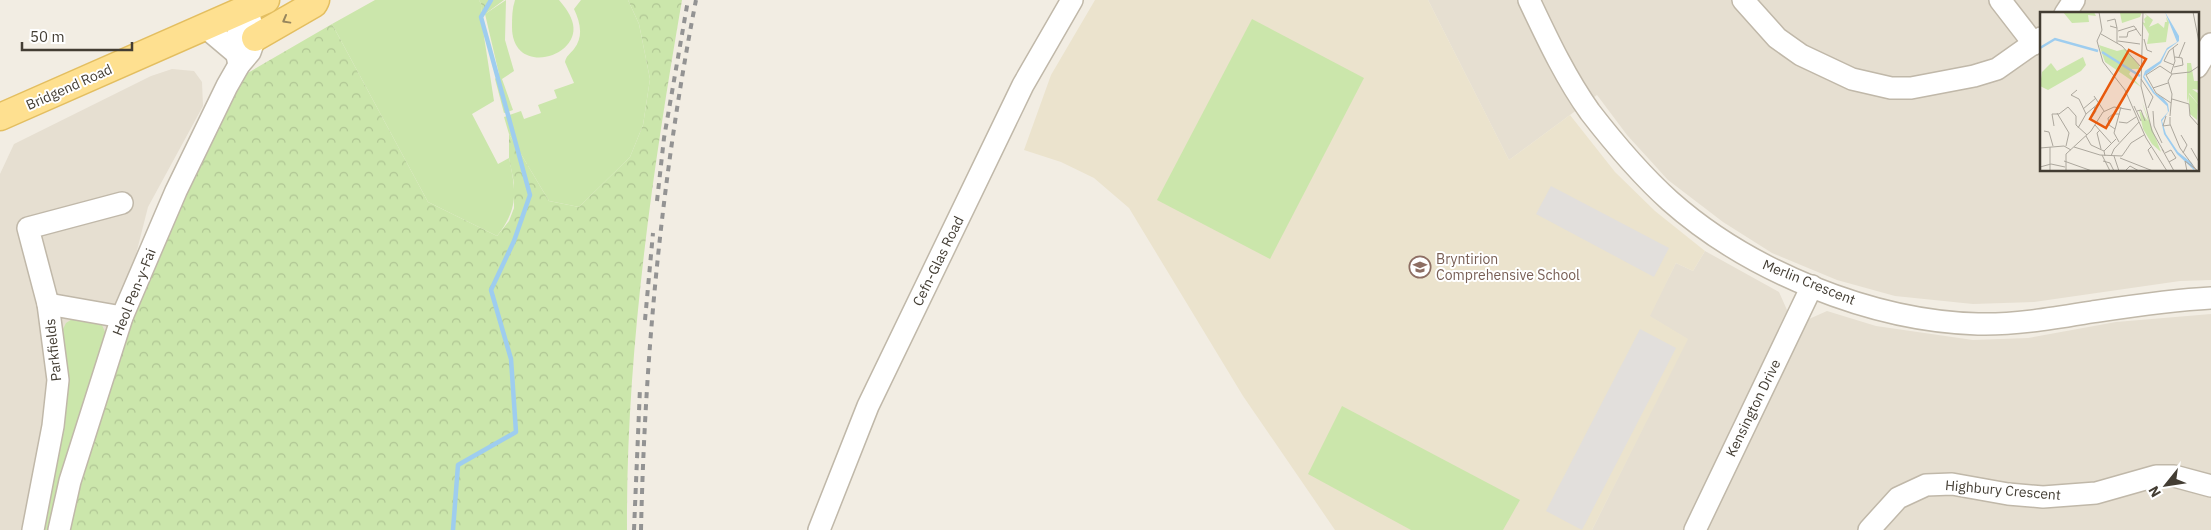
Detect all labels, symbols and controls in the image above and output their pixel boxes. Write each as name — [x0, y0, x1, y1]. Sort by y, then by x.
inset map — [2040, 12, 2198, 171]
one-way arrow — [283, 13, 292, 23]
scale bar — [22, 20, 132, 52]
text: 50 m — [30, 27, 65, 46]
street label: Bridgend Road — [23, 60, 115, 114]
street label: Cefn-Glas Road — [908, 213, 968, 309]
street label: Heol Pen-y-Fai — [108, 246, 160, 338]
place label: Bryntirion Comprehensive School — [1436, 250, 1580, 284]
school or university icon: Bryntirion Comprehensive School — [1408, 255, 1432, 279]
street label: Merlin Crescent — [1760, 255, 1858, 309]
street label: Parkfields — [41, 318, 65, 382]
street label: Kensington Drive — [1722, 356, 1785, 460]
north arrow — [2141, 460, 2191, 510]
street label: Highbury Crescent — [1944, 476, 2062, 504]
text: N — [2144, 483, 2165, 500]

